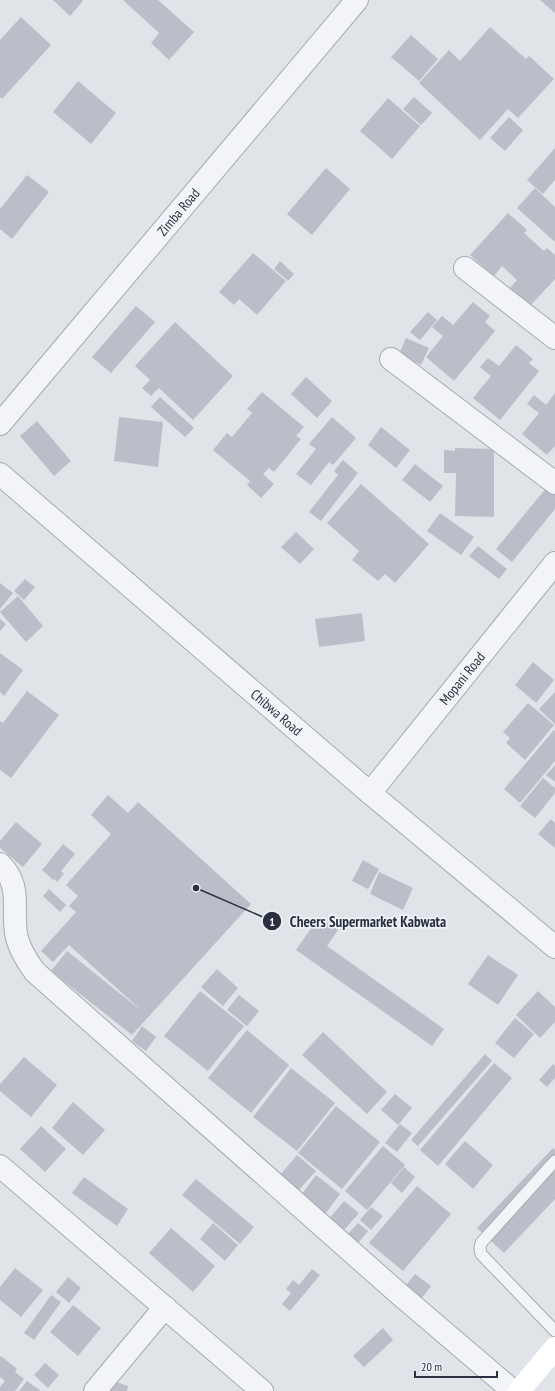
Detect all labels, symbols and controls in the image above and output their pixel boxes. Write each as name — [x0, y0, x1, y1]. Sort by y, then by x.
street label: Zimba Road — [153, 185, 204, 240]
street label: Mopani Road — [435, 648, 489, 709]
street label: Chibwa Road — [247, 685, 306, 740]
callout: Cheers Supermarket Kabwata — [262, 908, 454, 935]
text: Cheers Supermarket Kabwata — [290, 912, 446, 931]
text: 1 — [269, 914, 275, 929]
scale bar — [415, 1353, 497, 1379]
text: 20 m — [421, 1359, 442, 1374]

